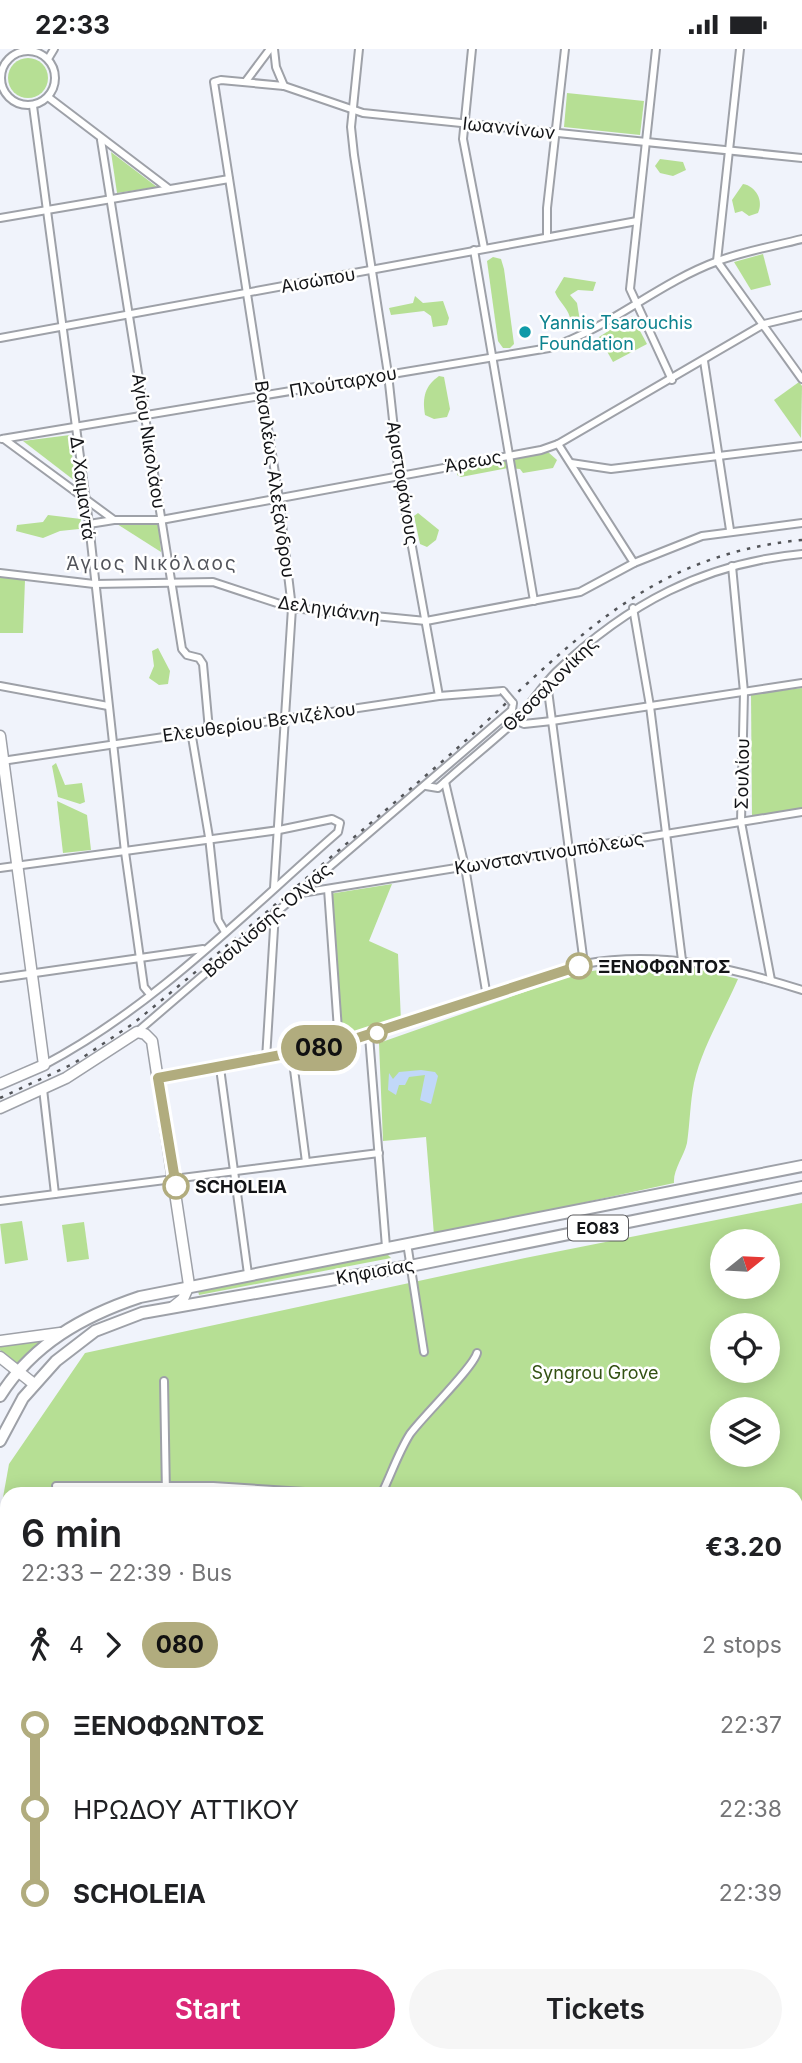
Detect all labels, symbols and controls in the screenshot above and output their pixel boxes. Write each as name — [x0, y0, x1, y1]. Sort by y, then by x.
text: 22:33 — [35, 9, 110, 40]
street label: Ιωαννίνων — [462, 113, 557, 143]
street label: Αισώπου — [279, 263, 357, 297]
place label: Yannis Tsarouchis Foundation — [539, 312, 693, 354]
marker: Yannis Tsarouchis Foundation — [517, 324, 533, 340]
street label: Πλούταρχου — [288, 362, 398, 402]
street label: Αγίου Νικολάου — [128, 372, 170, 510]
street label: Βασιλέως Αλεξάνδρου — [251, 379, 299, 579]
street label: Αριστοφάνους — [383, 419, 423, 547]
street label: Δ. Χαιμαντά — [66, 435, 100, 541]
street label: Άρεως — [443, 446, 503, 476]
district label: Άγιος Νικόλαος — [66, 552, 238, 575]
street label: Δεληγιάννη — [277, 591, 381, 627]
street label: Θεσσαλονίκης — [498, 632, 602, 736]
street label: Ελευθερίου Βενιζέλου — [161, 698, 357, 746]
street label: Σουλίου — [731, 738, 753, 810]
street label: Κωνσταντινουπόλεως — [453, 828, 645, 878]
street label: Βασιλίσσης Όλγας — [199, 859, 335, 981]
marker: ΞΕΝΟΦΩΝΤΟΣ — [566, 953, 592, 979]
place label: ΞΕΝΟΦΩΝΤΟΣ — [598, 956, 731, 977]
unlabelled marker — [367, 1023, 387, 1043]
line badge: 080 — [279, 1025, 359, 1071]
text: 080 — [295, 1033, 343, 1062]
marker: SCHOLEIA — [163, 1173, 189, 1199]
place label: SCHOLEIA — [195, 1176, 287, 1197]
road number: ΕΟ83 — [568, 1215, 628, 1240]
north arrow — [710, 1229, 780, 1299]
map controls — [710, 1229, 780, 1467]
street label: Κηφισίας — [334, 1254, 416, 1288]
button: locate — [710, 1313, 780, 1383]
park label: Syngrou Grove — [532, 1362, 658, 1383]
button: layers — [710, 1397, 780, 1467]
text: 6 min — [21, 1510, 122, 1556]
text: €3.20 — [705, 1531, 782, 1562]
text: 22:33 – 22:39 · Bus — [21, 1559, 232, 1587]
icon: walk — [21, 1626, 59, 1664]
icon: forward — [94, 1626, 132, 1664]
text: 080 — [156, 1630, 204, 1659]
text: 4 — [69, 1631, 84, 1659]
text: 2 stops — [702, 1631, 782, 1659]
text: ΞΕΝΟΦΩΝΤΟΣ — [73, 1710, 264, 1741]
text: 22:37 — [720, 1711, 782, 1739]
text: ΗΡΩΔΟΥ ΑΤΤΙΚΟΥ — [73, 1794, 299, 1825]
text: 22:38 — [719, 1795, 782, 1823]
text: SCHOLEIA — [73, 1878, 206, 1909]
text: 22:39 — [719, 1879, 782, 1907]
button: Start — [21, 1969, 395, 2049]
button: Tickets — [409, 1969, 782, 2049]

